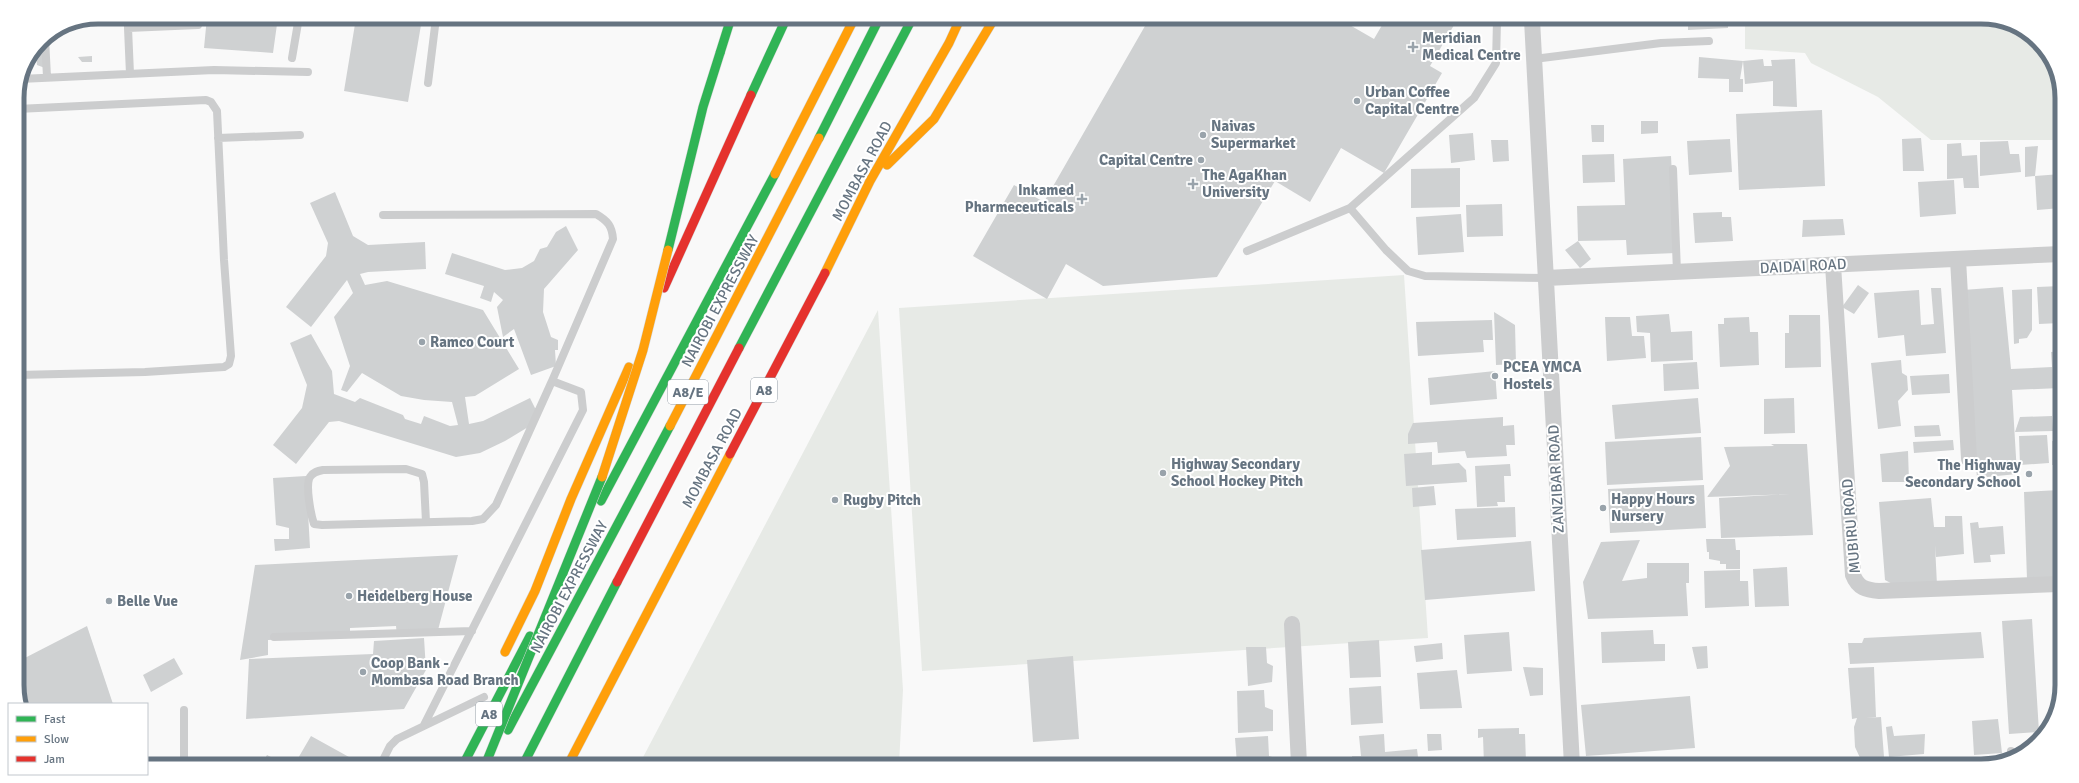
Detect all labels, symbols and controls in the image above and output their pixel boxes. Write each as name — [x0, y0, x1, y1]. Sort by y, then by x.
place label: Meridian Medical Centre — [1422, 29, 1521, 64]
marker: Meridian Medical Centre — [1407, 41, 1419, 53]
place label: Urban Coffee Capital Centre — [1365, 83, 1459, 118]
marker: Urban Coffee Capital Centre — [1352, 96, 1362, 106]
place label: Naivas Supermarket — [1211, 117, 1296, 152]
street label: MOMBASA ROAD — [828, 118, 896, 224]
marker: Naivas Supermarket — [1198, 130, 1208, 140]
place label: Capital Centre — [1099, 151, 1193, 169]
marker: Capital Centre — [1196, 155, 1206, 165]
place label: The AgaKhan University — [1202, 166, 1287, 201]
marker: The AgaKhan University — [1187, 178, 1199, 190]
place label: Inkamed Pharmeceuticals — [965, 181, 1074, 216]
marker: Inkamed Pharmeceuticals — [1077, 194, 1087, 204]
street label: NAIROBI EXPRESSWAY — [678, 231, 763, 370]
street label: DAIDAI ROAD — [1759, 255, 1847, 277]
place label: Ramco Court — [430, 333, 515, 351]
marker: Ramco Court — [417, 337, 427, 347]
place label: PCEA YMCA Hostels — [1503, 358, 1582, 393]
marker: PCEA YMCA Hostels — [1490, 371, 1500, 381]
road number: A8 — [751, 378, 777, 402]
road number: A8/E — [668, 380, 708, 404]
street label: MOMBASA ROAD — [678, 405, 746, 511]
street label: ZANZIBAR ROAD — [1544, 424, 1568, 534]
place label: Highway Secondary School Hockey Pitch — [1171, 455, 1303, 490]
place label: The Highway Secondary School — [1905, 456, 2022, 491]
marker: Highway Secondary School Hockey Pitch — [1158, 468, 1168, 478]
marker: The Highway Secondary School — [2024, 469, 2034, 479]
street label: MUBIRU ROAD — [1838, 478, 1864, 574]
place label: Happy Hours Nursery — [1611, 490, 1695, 525]
place label: Rugby Pitch — [843, 491, 921, 509]
marker: Rugby Pitch — [830, 495, 840, 505]
marker: Happy Hours Nursery — [1598, 503, 1608, 513]
street label: NAIROBI EXPRESSWAY — [527, 517, 612, 656]
place label: Heidelberg House — [357, 587, 472, 605]
marker: Heidelberg House — [344, 591, 354, 601]
place label: Belle Vue — [117, 592, 178, 610]
marker: Belle Vue — [104, 596, 114, 606]
place label: Coop Bank - Mombasa Road Branch — [371, 654, 519, 689]
marker: Coop Bank - Mombasa Road Branch — [358, 667, 368, 677]
road number: A8 — [476, 702, 502, 726]
legend — [8, 703, 148, 775]
text: Fast — [44, 712, 65, 727]
text: Slow — [44, 732, 69, 747]
text: Jam — [44, 752, 65, 767]

